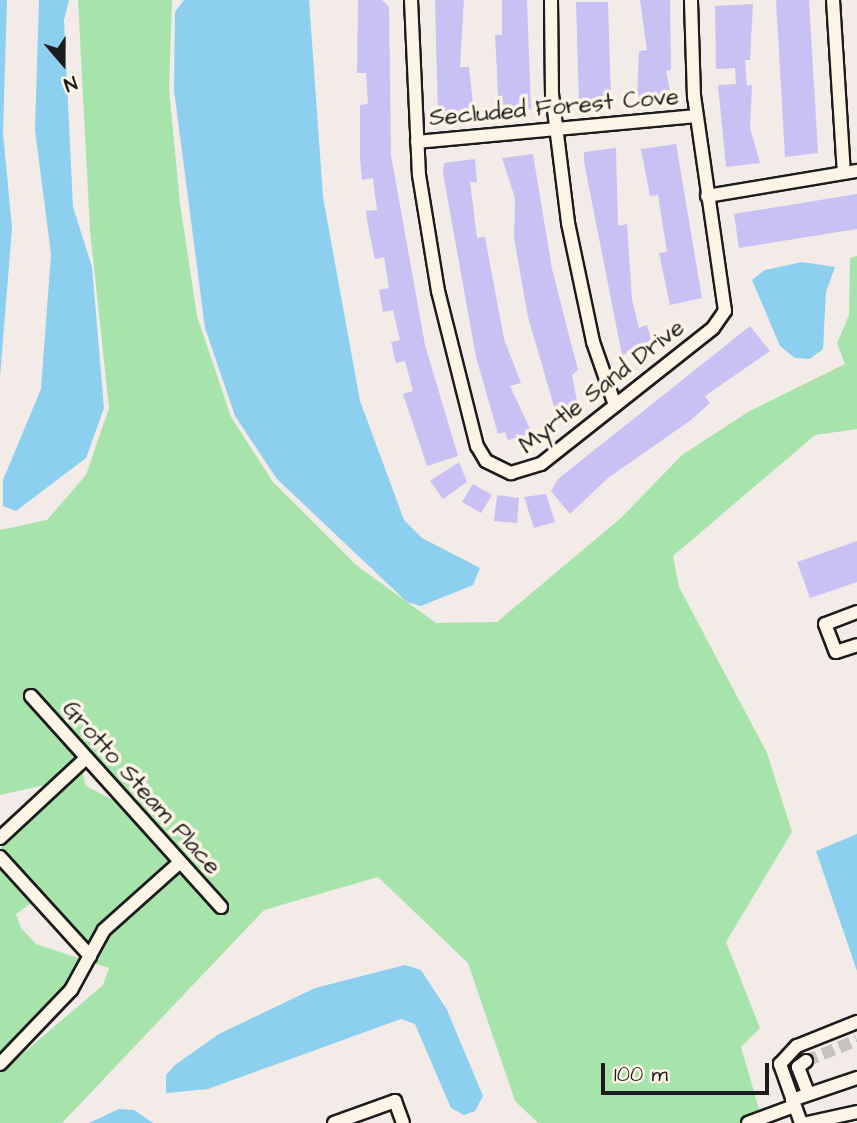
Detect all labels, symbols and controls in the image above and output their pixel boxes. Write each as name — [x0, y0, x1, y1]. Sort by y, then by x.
north arrow — [28, 28, 98, 98]
text: N — [60, 68, 81, 98]
street label: Secluded Forest Cove — [428, 83, 680, 133]
street label: Myrtle Sand Drive — [514, 314, 690, 460]
street label: Grotto Steam Place — [55, 695, 227, 881]
scale bar — [605, 1050, 773, 1094]
text: 100 m — [614, 1060, 668, 1089]

